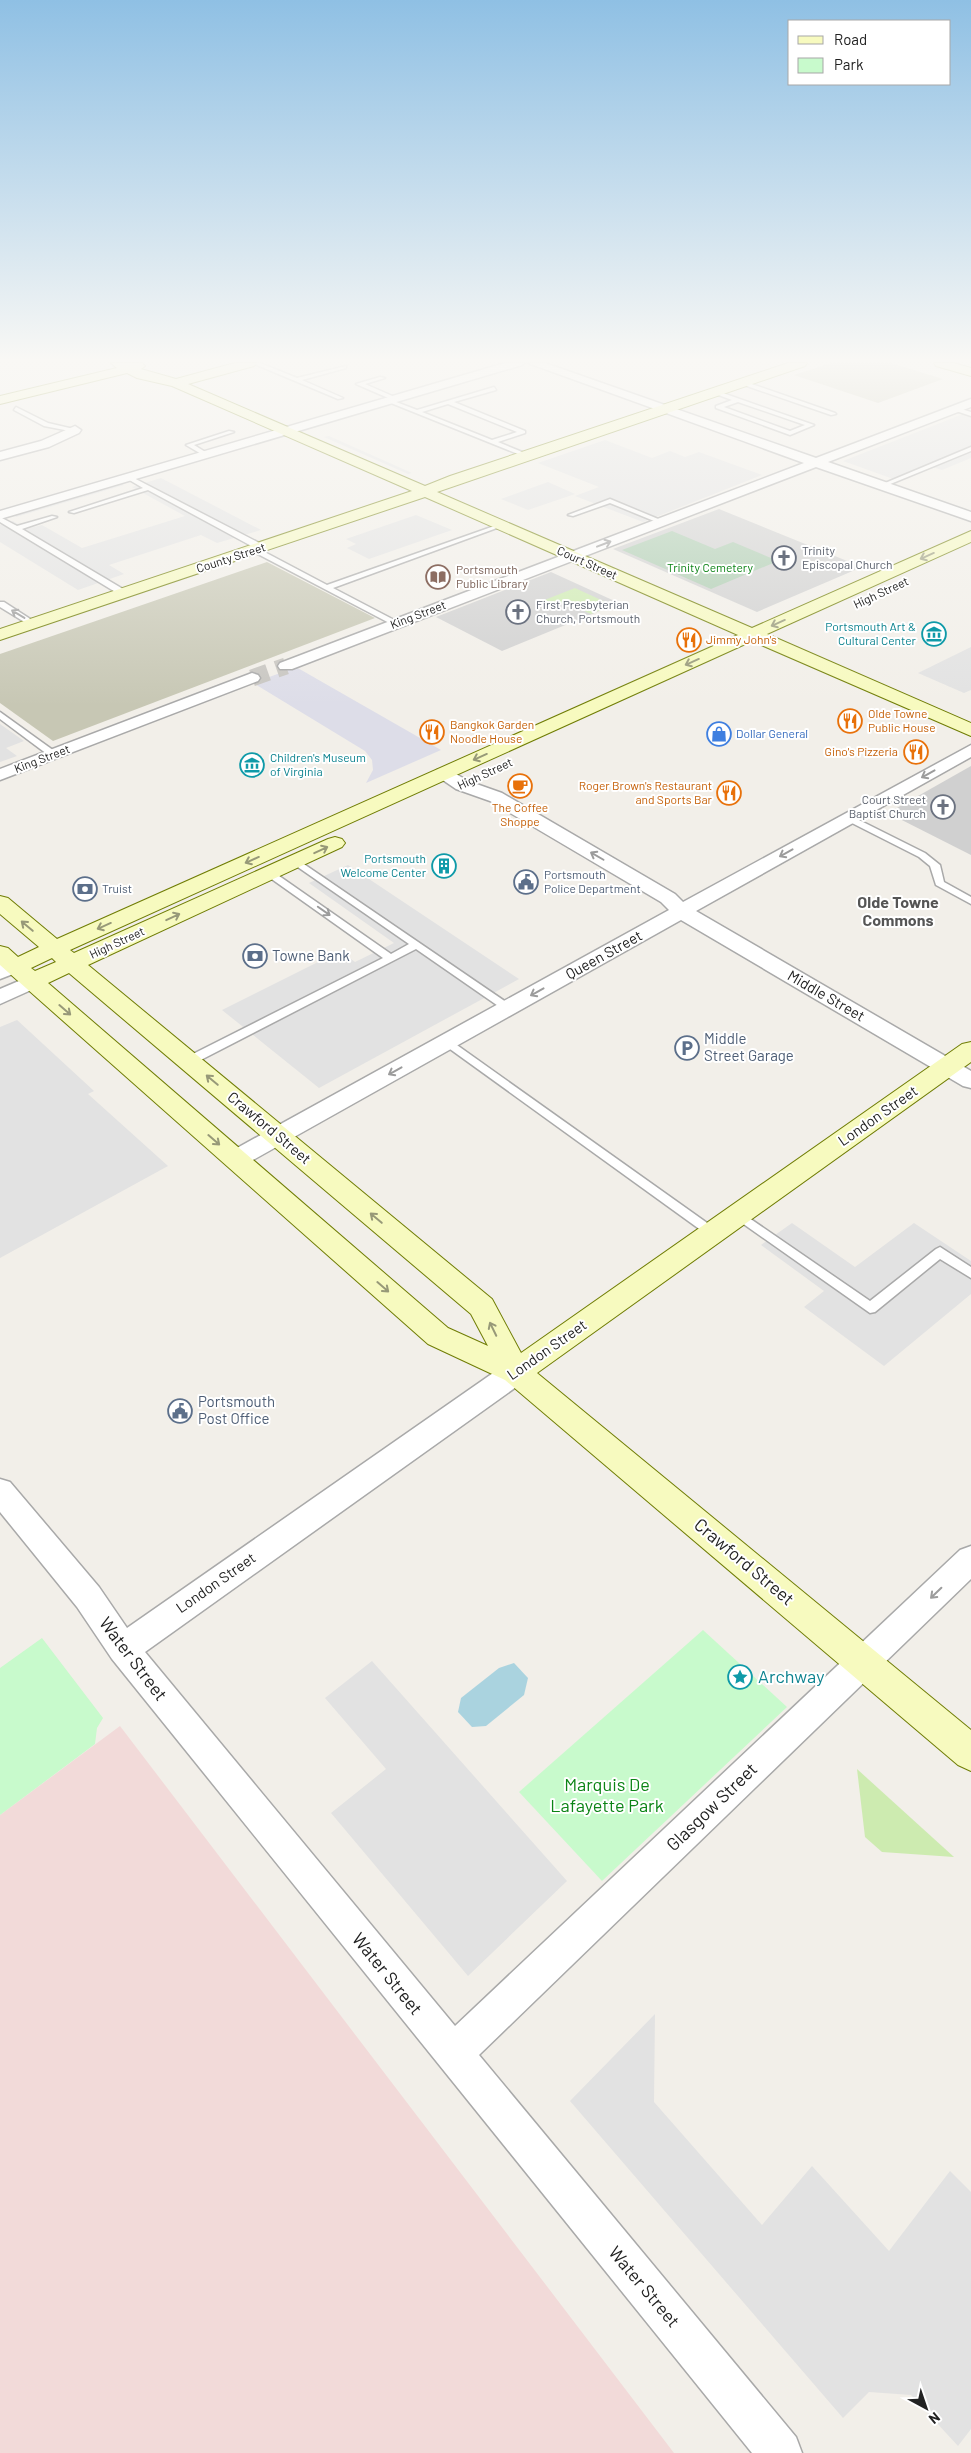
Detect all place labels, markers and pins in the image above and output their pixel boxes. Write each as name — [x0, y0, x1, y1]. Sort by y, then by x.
place label: Trinity Episcopal Church — [802, 543, 893, 571]
church icon: Trinity Episcopal Church — [771, 545, 797, 571]
place label: Portsmouth Public Library — [456, 562, 528, 590]
library icon: Portsmouth Public Library — [425, 564, 451, 590]
place label: First Presbyterian Church, Portsmouth — [536, 597, 640, 625]
church icon: First Presbyterian Church, Portsmouth — [505, 599, 531, 625]
place label: Portsmouth Art & Cultural Center — [825, 619, 917, 647]
museum icon: Portsmouth Art & Cultural Center — [921, 621, 947, 647]
restaurant icon: Jimmy John's — [676, 627, 702, 653]
place label: Jimmy John's — [706, 632, 777, 646]
place label: Olde Towne Public House — [868, 706, 936, 734]
restaurant icon: Olde Towne Public House — [837, 708, 863, 734]
place label: Bangkok Garden Noodle House — [450, 717, 534, 745]
restaurant icon: Bangkok Garden Noodle House — [419, 719, 445, 745]
shop icon: Dollar General — [706, 721, 732, 747]
place label: Dollar General — [736, 726, 808, 740]
restaurant icon: Gino's Pizzeria — [903, 739, 929, 765]
place label: Gino's Pizzeria — [825, 744, 898, 758]
place label: Children's Museum of Virginia — [270, 750, 366, 778]
museum icon: Children's Museum of Virginia — [239, 752, 265, 778]
cafe icon: The Coffee Shoppe — [507, 773, 533, 799]
place label: Roger Brown's Restaurant and Sports Bar — [579, 778, 713, 806]
restaurant icon: Roger Brown's Restaurant and Sports Bar — [716, 780, 742, 806]
place label: Court Street Baptist Church — [849, 792, 926, 820]
church icon: Court Street Baptist Church — [930, 794, 956, 820]
place label: The Coffee Shoppe — [492, 800, 548, 828]
place label: Portsmouth Welcome Center — [340, 851, 427, 879]
building icon: Portsmouth Welcome Center — [431, 853, 457, 879]
place label: Portsmouth Police Department — [544, 867, 641, 895]
public building icon: Portsmouth Police Department — [513, 869, 539, 895]
bank icon: Truist — [72, 876, 98, 902]
place label: Truist — [102, 881, 132, 895]
bank icon: Towne Bank — [242, 943, 268, 969]
place label: Towne Bank — [272, 946, 350, 964]
place label: Middle Street Garage — [704, 1029, 794, 1064]
parking icon: Middle Street Garage — [674, 1035, 700, 1061]
place label: Portsmouth Post Office — [198, 1392, 275, 1427]
public building icon: Portsmouth Post Office — [167, 1398, 193, 1424]
place icon: Archway — [727, 1664, 753, 1690]
place label: Archway — [758, 1665, 824, 1687]

